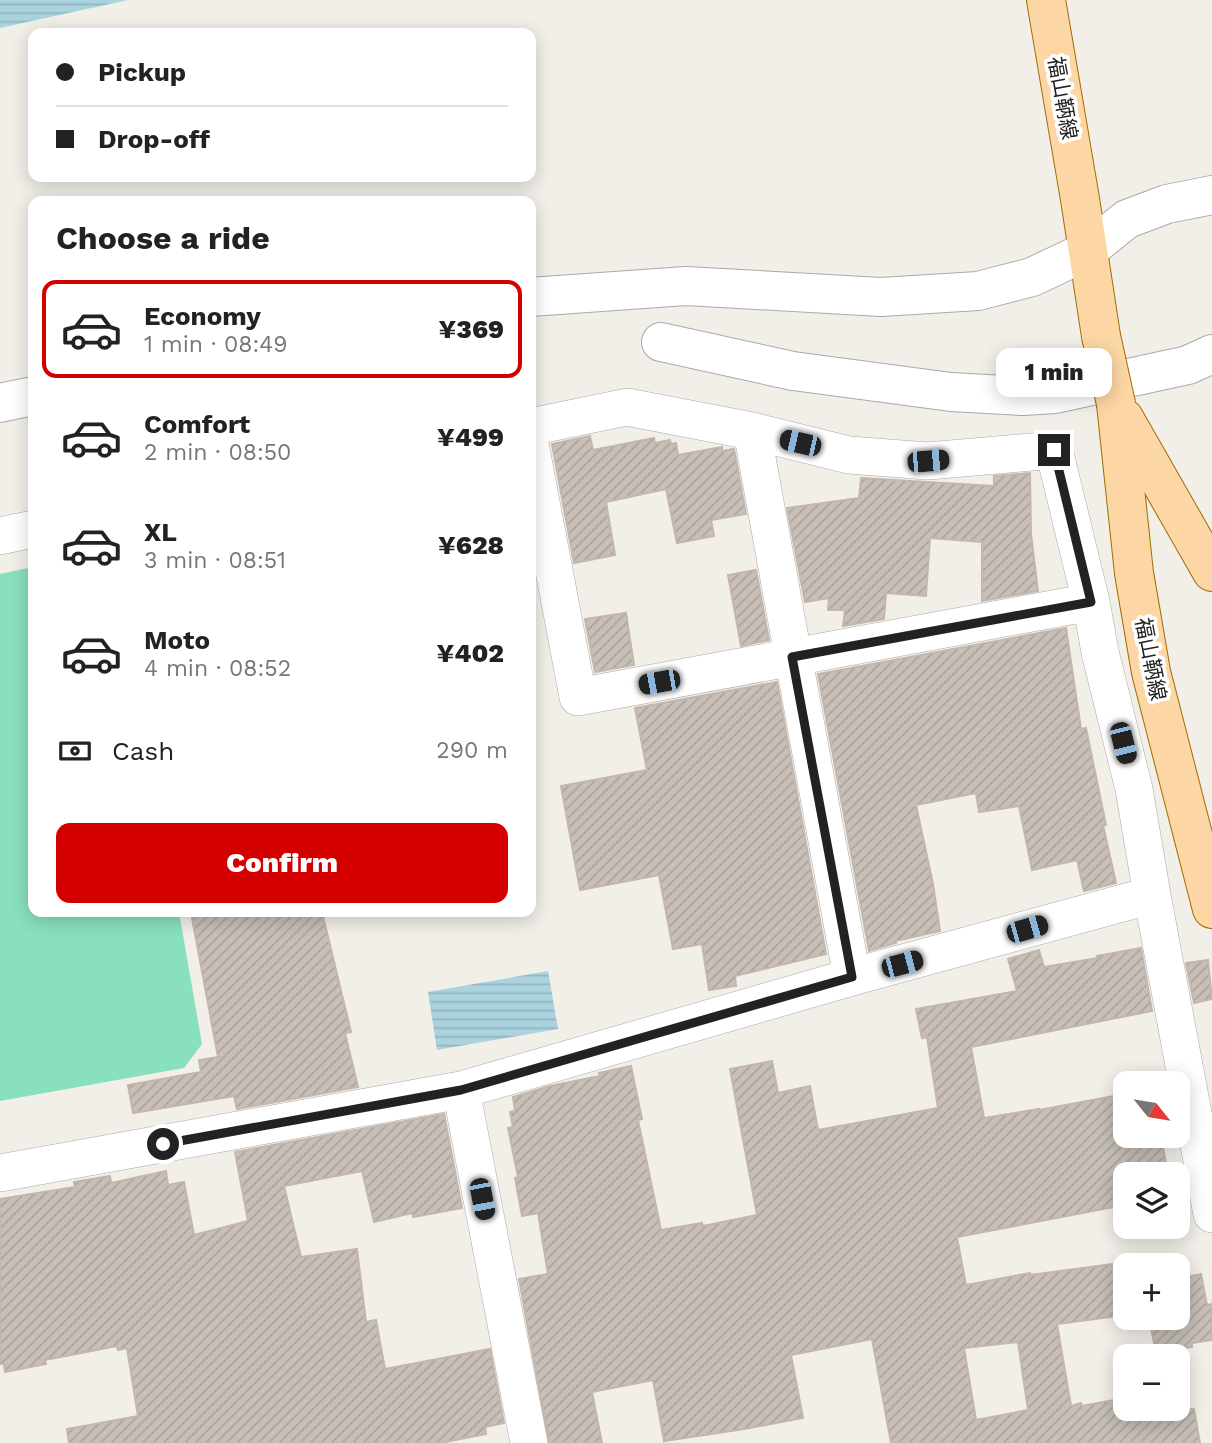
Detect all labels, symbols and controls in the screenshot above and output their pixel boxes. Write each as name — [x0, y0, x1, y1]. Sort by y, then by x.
street label: 福山鞆線 — [1043, 54, 1083, 142]
text: Pickup — [98, 57, 186, 87]
text: Drop-off — [98, 124, 210, 154]
text: Choose a ride — [56, 219, 270, 257]
icon: car — [60, 298, 123, 361]
text: Economy — [144, 301, 261, 331]
text: ¥369 — [439, 314, 504, 344]
text: 1 min · 08:49 — [144, 331, 288, 358]
callout: 1 min — [996, 349, 1112, 398]
text: 1 min — [1024, 359, 1084, 386]
icon: car — [60, 406, 123, 469]
text: Comfort — [144, 409, 250, 439]
text: ¥499 — [437, 422, 504, 452]
car — [778, 428, 823, 458]
route end — [1038, 434, 1070, 466]
text: 2 min · 08:50 — [144, 439, 291, 466]
car — [907, 449, 950, 473]
icon: car — [60, 514, 123, 577]
text: XL — [144, 517, 177, 547]
text: ¥628 — [438, 530, 504, 560]
text: 3 min · 08:51 — [144, 547, 286, 574]
street label: 福山鞆線 — [1131, 615, 1171, 703]
icon: car — [60, 622, 123, 685]
text: Moto — [144, 625, 210, 655]
text: ¥402 — [437, 638, 504, 668]
text: 4 min · 08:52 — [144, 655, 291, 682]
car — [637, 668, 682, 696]
car — [1108, 720, 1139, 766]
icon: cash — [56, 732, 94, 770]
text: Cash — [112, 736, 174, 766]
text: 290 m — [436, 737, 508, 764]
button: Confirm — [56, 823, 508, 903]
car — [1004, 913, 1051, 945]
car — [879, 948, 926, 980]
north arrow — [1113, 1071, 1190, 1148]
map controls — [1113, 1071, 1190, 1421]
route start — [147, 1128, 179, 1160]
button: layers — [1113, 1162, 1190, 1239]
car — [468, 1176, 497, 1222]
button: + — [1113, 1253, 1190, 1330]
button: − — [1113, 1344, 1190, 1421]

